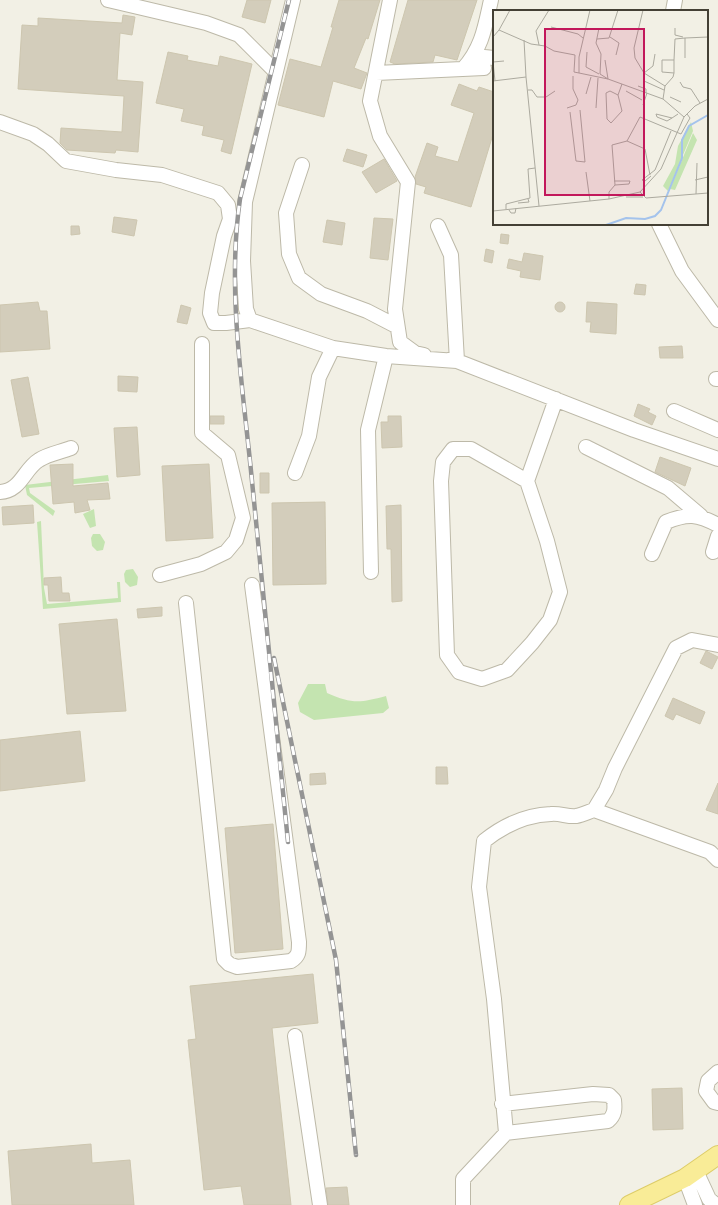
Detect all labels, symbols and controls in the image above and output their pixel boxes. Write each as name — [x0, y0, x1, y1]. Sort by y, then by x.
inset map — [493, 10, 708, 225]

